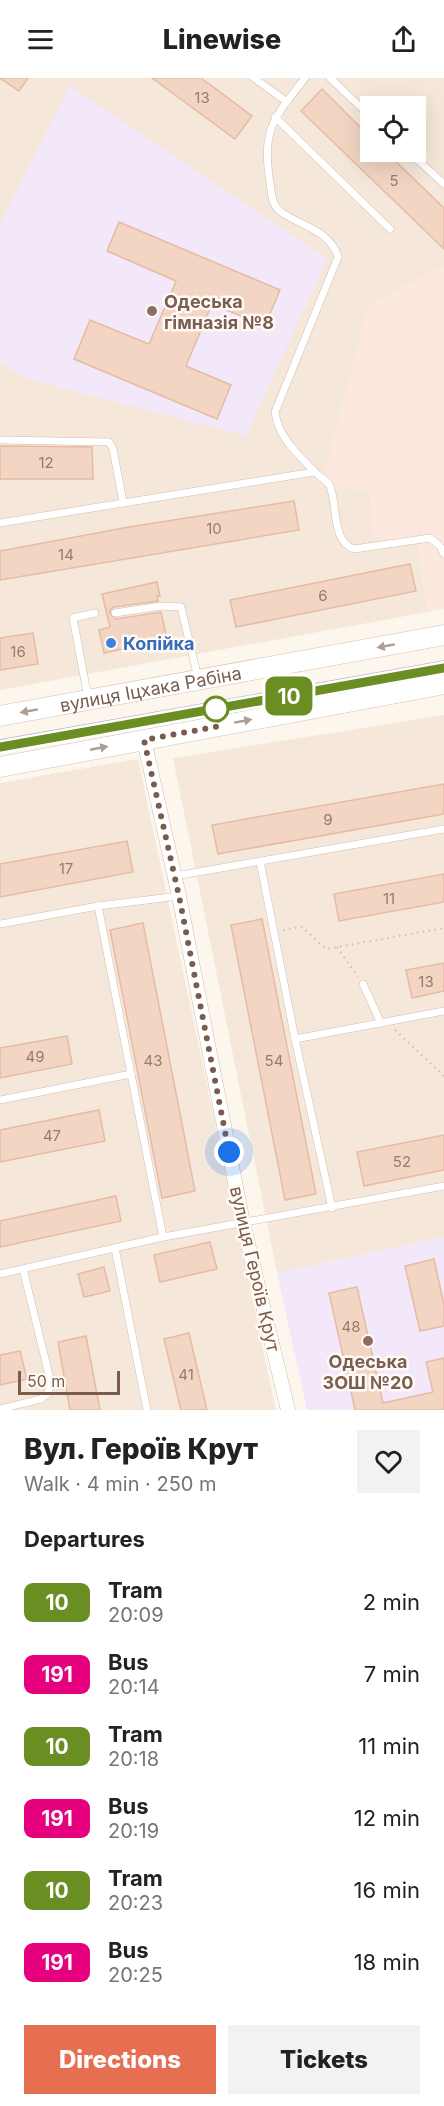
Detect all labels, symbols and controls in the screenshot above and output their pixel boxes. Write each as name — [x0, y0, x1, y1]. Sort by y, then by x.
icon: menu — [24, 23, 57, 56]
text: Linewise — [163, 23, 281, 56]
icon: share — [387, 23, 420, 56]
house number: 13 — [194, 88, 210, 107]
map controls — [360, 96, 426, 162]
button: locate — [360, 96, 426, 162]
house number: 5 — [389, 171, 399, 190]
place label: Одеська гімназія №8 — [164, 291, 274, 333]
marker: Одеська гімназія №8 — [145, 304, 159, 318]
house number: 12 — [38, 453, 54, 472]
house number: 10 — [206, 519, 222, 538]
house number: 14 — [58, 545, 74, 564]
house number: 6 — [318, 586, 328, 605]
place label: Копійка — [123, 633, 194, 654]
marker: Копійка — [104, 636, 118, 650]
house number: 16 — [10, 642, 26, 661]
one-way arrow — [377, 642, 396, 651]
street label: вулиця Іцхака Рабіна — [58, 662, 243, 715]
line badge: 10 — [262, 676, 316, 716]
text: 10 — [277, 684, 301, 709]
unlabelled marker — [203, 696, 229, 722]
one-way arrow — [20, 707, 39, 716]
one-way arrow — [234, 717, 253, 726]
one-way arrow — [89, 743, 108, 752]
house number: 9 — [323, 810, 333, 829]
house number: 17 — [59, 859, 73, 878]
house number: 11 — [383, 889, 395, 908]
house number: 13 — [418, 972, 434, 991]
house number: 49 — [26, 1047, 45, 1066]
house number: 43 — [144, 1051, 162, 1070]
house number: 54 — [265, 1051, 283, 1070]
house number: 47 — [43, 1126, 61, 1145]
your location — [214, 1137, 244, 1167]
house number: 52 — [393, 1152, 411, 1171]
street label: вулиця Героїв Крут — [226, 1184, 284, 1354]
house number: 48 — [342, 1317, 360, 1336]
marker: Одеська ЗОШ №20 — [361, 1334, 375, 1348]
place label: Одеська ЗОШ №20 — [323, 1351, 413, 1393]
house number: 41 — [178, 1365, 194, 1384]
scale bar — [18, 1368, 120, 1396]
text: 50 m — [27, 1371, 65, 1391]
button: heart — [357, 1430, 420, 1493]
text: Вул. Героїв Крут — [24, 1432, 258, 1466]
text: Walk · 4 min · 250 m — [24, 1472, 217, 1496]
text: Departures — [24, 1526, 145, 1552]
text: Tram — [108, 1577, 163, 1603]
text: 2 min — [363, 1589, 420, 1615]
text: 10 — [45, 1590, 69, 1615]
text: 20:09 — [108, 1603, 164, 1627]
text: Bus — [108, 1649, 149, 1675]
text: 7 min — [364, 1661, 420, 1687]
text: 191 — [41, 1662, 73, 1687]
text: 20:14 — [108, 1675, 160, 1699]
text: Tram — [108, 1721, 163, 1747]
text: 11 min — [358, 1733, 420, 1759]
text: 10 — [45, 1734, 69, 1759]
text: 20:18 — [108, 1747, 159, 1771]
text: Bus — [108, 1793, 149, 1819]
text: 12 min — [354, 1805, 420, 1831]
text: 191 — [41, 1806, 73, 1831]
text: 20:19 — [108, 1819, 159, 1843]
text: Tram — [108, 1865, 163, 1891]
text: 16 min — [354, 1877, 420, 1903]
text: 10 — [45, 1878, 69, 1903]
text: 20:23 — [108, 1891, 163, 1915]
text: Bus — [108, 1937, 149, 1963]
text: 18 min — [354, 1949, 420, 1975]
text: 191 — [41, 1950, 73, 1975]
text: 20:25 — [108, 1963, 163, 1987]
button: Directions — [24, 2025, 216, 2094]
button: Tickets — [228, 2025, 420, 2094]

